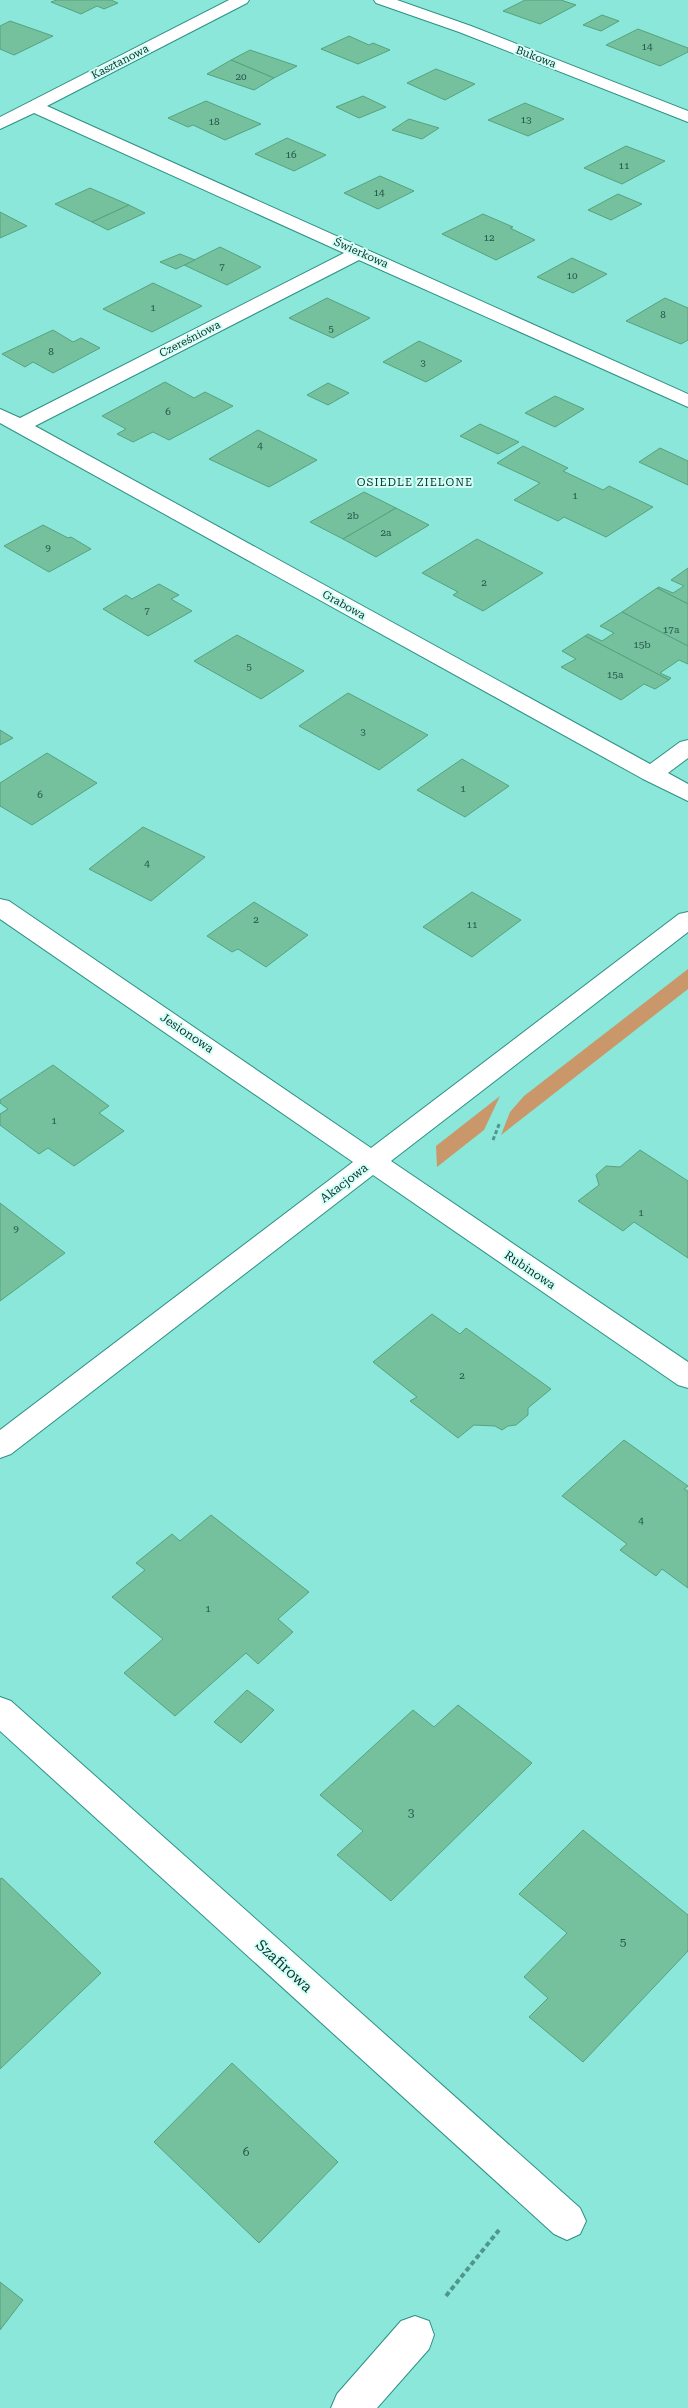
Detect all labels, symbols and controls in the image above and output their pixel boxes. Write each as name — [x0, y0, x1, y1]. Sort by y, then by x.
house number: 14 — [641, 41, 653, 52]
street label: Kasztanowa — [89, 42, 151, 82]
street label: Bukowa — [514, 43, 558, 71]
house number: 20 — [235, 71, 247, 82]
house number: 13 — [520, 114, 532, 125]
house number: 18 — [208, 116, 220, 127]
house number: 16 — [285, 149, 297, 160]
house number: 11 — [618, 160, 630, 171]
house number: 14 — [373, 187, 385, 198]
house number: 12 — [483, 232, 495, 243]
street label: Świerkowa — [332, 234, 391, 271]
house number: 7 — [219, 261, 225, 272]
house number: 10 — [566, 270, 578, 281]
house number: 1 — [150, 302, 156, 313]
house number: 8 — [660, 309, 666, 320]
street label: Czereśniowa — [157, 318, 223, 360]
house number: 5 — [328, 323, 334, 334]
house number: 8 — [48, 346, 54, 357]
house number: 3 — [420, 357, 426, 368]
house number: 6 — [165, 406, 171, 417]
house number: 4 — [257, 440, 263, 451]
district label: OSIEDLE ZIELONE — [357, 476, 473, 489]
house number: 1 — [572, 490, 578, 501]
house number: 2b — [347, 510, 359, 521]
house number: 2a — [380, 527, 392, 538]
house number: 9 — [45, 542, 51, 553]
house number: 2 — [481, 577, 487, 588]
street label: Grabowa — [320, 588, 368, 622]
house number: 7 — [144, 605, 150, 616]
house number: 17a — [663, 624, 680, 635]
house number: 15b — [633, 639, 651, 650]
house number: 5 — [246, 661, 252, 672]
house number: 15a — [607, 669, 624, 680]
house number: 3 — [360, 726, 366, 737]
house number: 1 — [460, 783, 466, 794]
house number: 6 — [37, 789, 43, 800]
house number: 4 — [144, 858, 150, 869]
house number: 2 — [253, 914, 259, 925]
house number: 11 — [466, 919, 478, 930]
street label: Jesionowa — [158, 1010, 217, 1056]
house number: 1 — [51, 1115, 57, 1126]
street label: Akacjowa — [318, 1160, 371, 1205]
house number: 1 — [638, 1207, 644, 1218]
house number: 9 — [13, 1223, 19, 1234]
street label: Rubinowa — [502, 1248, 558, 1292]
house number: 2 — [459, 1370, 465, 1381]
house number: 4 — [638, 1515, 644, 1526]
house number: 1 — [205, 1603, 211, 1614]
house number: 3 — [408, 1806, 415, 1820]
house number: 5 — [620, 1935, 627, 1949]
street label: Szafirowa — [252, 1936, 316, 1996]
house number: 6 — [243, 2145, 250, 2159]

